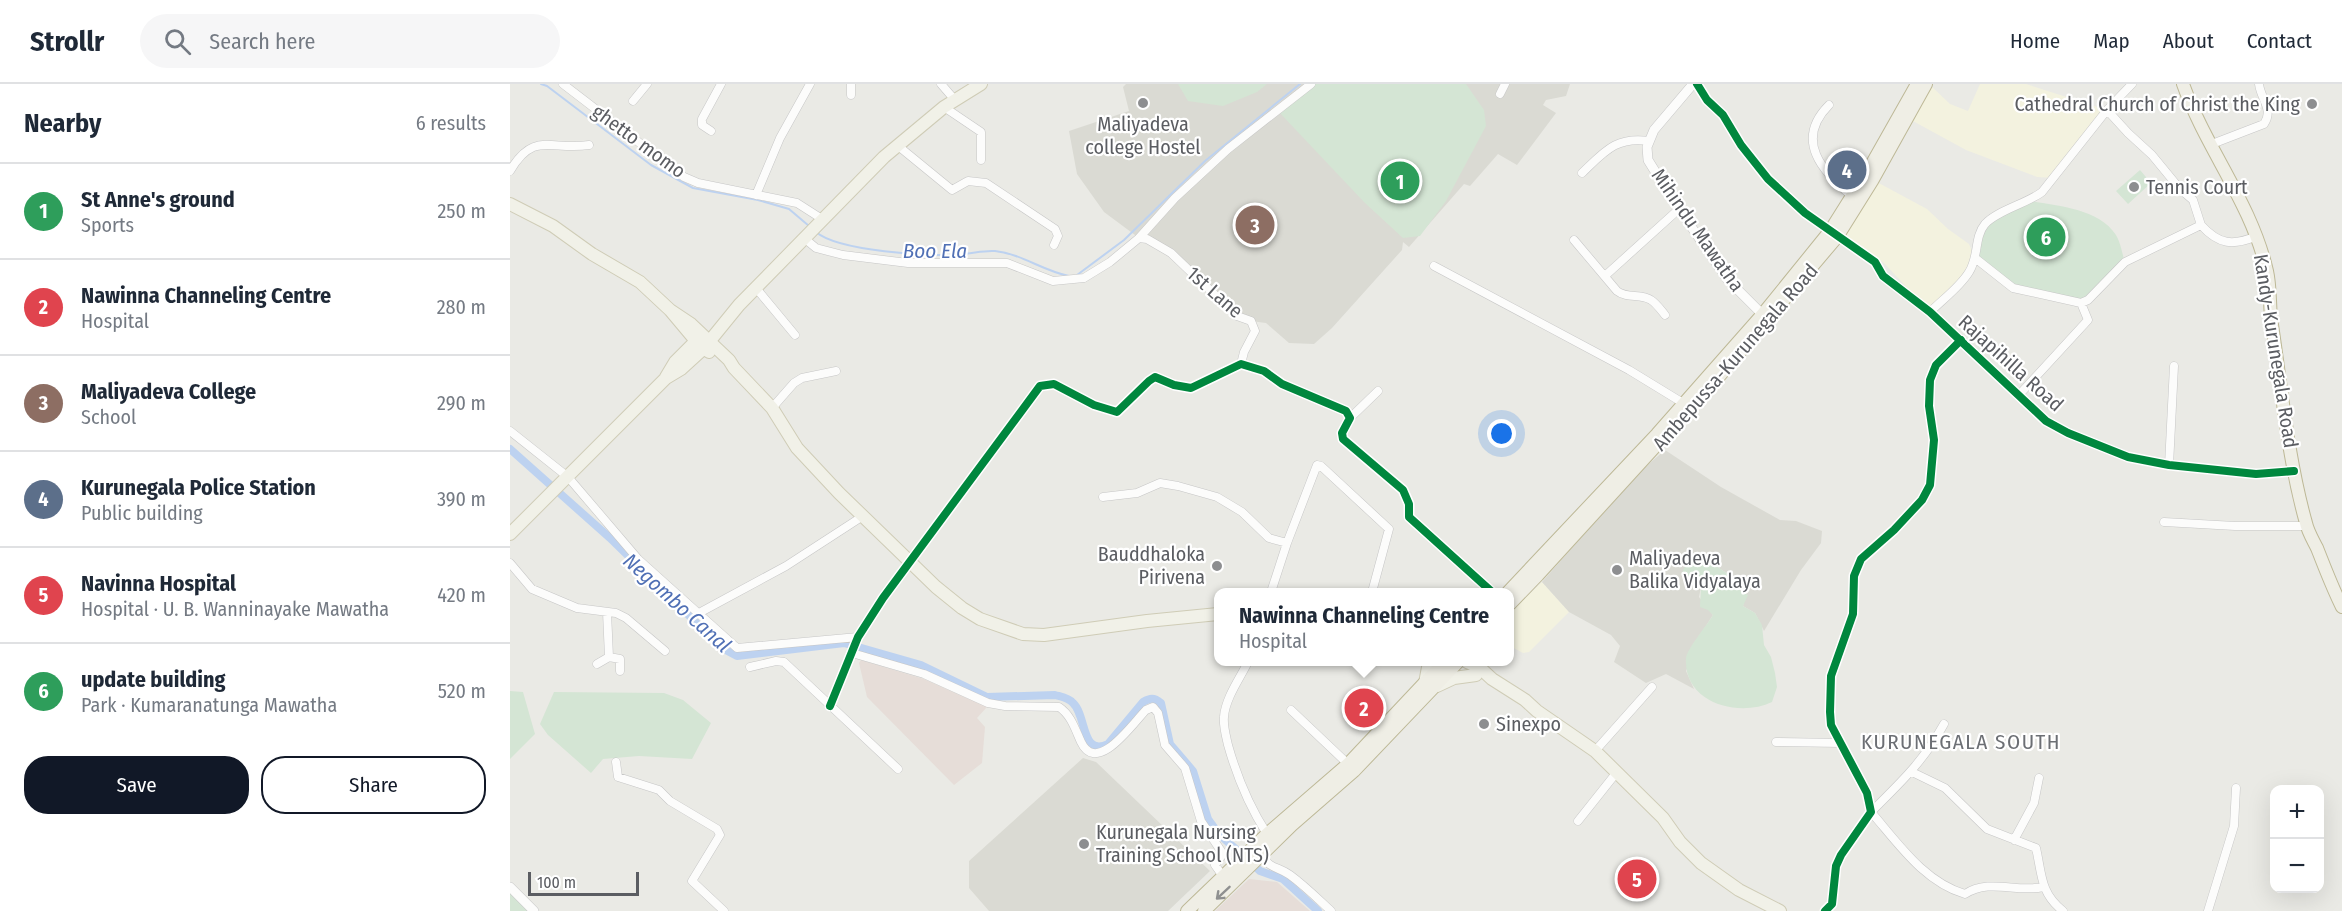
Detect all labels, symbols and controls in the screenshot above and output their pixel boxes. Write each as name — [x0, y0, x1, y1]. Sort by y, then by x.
search box — [140, 14, 560, 68]
text: Strollr — [30, 25, 104, 58]
icon: search — [161, 25, 194, 58]
text: Search here — [209, 28, 315, 55]
text: Home — [2010, 28, 2060, 54]
text: Map — [2093, 28, 2130, 54]
text: About — [2163, 28, 2214, 54]
text: Contact — [2247, 28, 2312, 54]
place label: Cathedral Church of Christ the King — [2015, 92, 2301, 116]
marker: Maliyadeva college Hostel — [1136, 96, 1150, 110]
marker: Cathedral Church of Christ the King — [2305, 97, 2319, 111]
street label: ghetto momo — [588, 99, 690, 183]
text: Nearby — [24, 108, 101, 139]
text: 6 results — [416, 111, 486, 135]
place label: Maliyadeva college Hostel — [1085, 112, 1201, 159]
pin: 4 — [1828, 148, 1866, 193]
pin: 1 — [1380, 158, 1420, 204]
street label: Mihindu Mawatha — [1647, 164, 1749, 296]
place label: Tennis Court — [2146, 175, 2248, 199]
marker: Tennis Court — [2127, 180, 2141, 194]
text: St Anne's ground — [81, 186, 235, 213]
text: 1 — [39, 199, 48, 223]
text: 250 m — [438, 199, 486, 223]
pin: 3 — [1236, 202, 1274, 248]
text: Sports — [81, 213, 134, 237]
pin: 6 — [2026, 214, 2066, 260]
water label: Boo Ela — [903, 238, 967, 264]
street label: Kandy-Kurunegala Road — [2249, 252, 2303, 450]
street label: Ambepussa-Kurunegala Road — [1647, 259, 1823, 455]
street label: 1st Lane — [1182, 261, 1248, 323]
text: Nawinna Channeling Centre — [81, 282, 331, 309]
text: 2 — [39, 295, 48, 319]
text: 280 m — [437, 295, 486, 319]
text: Hospital — [81, 309, 149, 333]
street label: Rajapihilla Road — [1954, 310, 2068, 416]
text: Maliyadeva College — [81, 378, 256, 405]
text: 3 — [39, 391, 48, 415]
text: 290 m — [437, 391, 486, 415]
text: School — [81, 405, 136, 429]
your location — [1487, 419, 1516, 448]
text: Kurunegala Police Station — [81, 474, 316, 501]
text: 4 — [38, 487, 49, 511]
text: 390 m — [437, 487, 486, 511]
text: Public building — [81, 501, 203, 525]
place label: Bauddhaloka Pirivena — [1098, 542, 1205, 589]
place label: Maliyadeva Balika Vidyalaya — [1629, 546, 1761, 593]
water label: Negombo Canal — [618, 548, 736, 658]
marker: Bauddhaloka Pirivena — [1210, 559, 1224, 573]
marker: Maliyadeva Balika Vidyalaya — [1610, 563, 1624, 577]
text: Navinna Hospital — [81, 570, 236, 597]
text: 5 — [39, 583, 48, 607]
text: 420 m — [437, 583, 486, 607]
popup — [1214, 588, 1514, 666]
text: Hospital · U. B. Wanninayake Mawatha — [81, 597, 389, 621]
text: Nawinna Channeling Centre — [1239, 602, 1489, 629]
text: Hospital — [1239, 629, 1307, 653]
text: update building — [81, 666, 225, 693]
text: 6 — [38, 679, 49, 703]
text: 520 m — [438, 679, 486, 703]
pin: 2 — [1344, 686, 1384, 730]
text: Park · Kumaranatunga Mawatha — [81, 693, 337, 717]
place label: Sinexpo — [1496, 712, 1561, 736]
marker: Sinexpo — [1477, 717, 1491, 731]
district label: KURUNEGALA SOUTH — [1861, 729, 2061, 755]
button: Save — [24, 756, 249, 814]
button: Share — [261, 756, 486, 814]
map controls — [2270, 785, 2324, 893]
button: + — [2270, 785, 2324, 839]
place label: Kurunegala Nursing Training School (NTS) — [1096, 820, 1269, 867]
marker: Kurunegala Nursing Training School (NTS) — [1077, 837, 1091, 851]
button: − — [2270, 839, 2324, 893]
pin: 5 — [1618, 856, 1656, 902]
scale bar — [528, 869, 639, 896]
text: 100 m — [537, 873, 576, 892]
one-way arrow — [1216, 885, 1231, 900]

